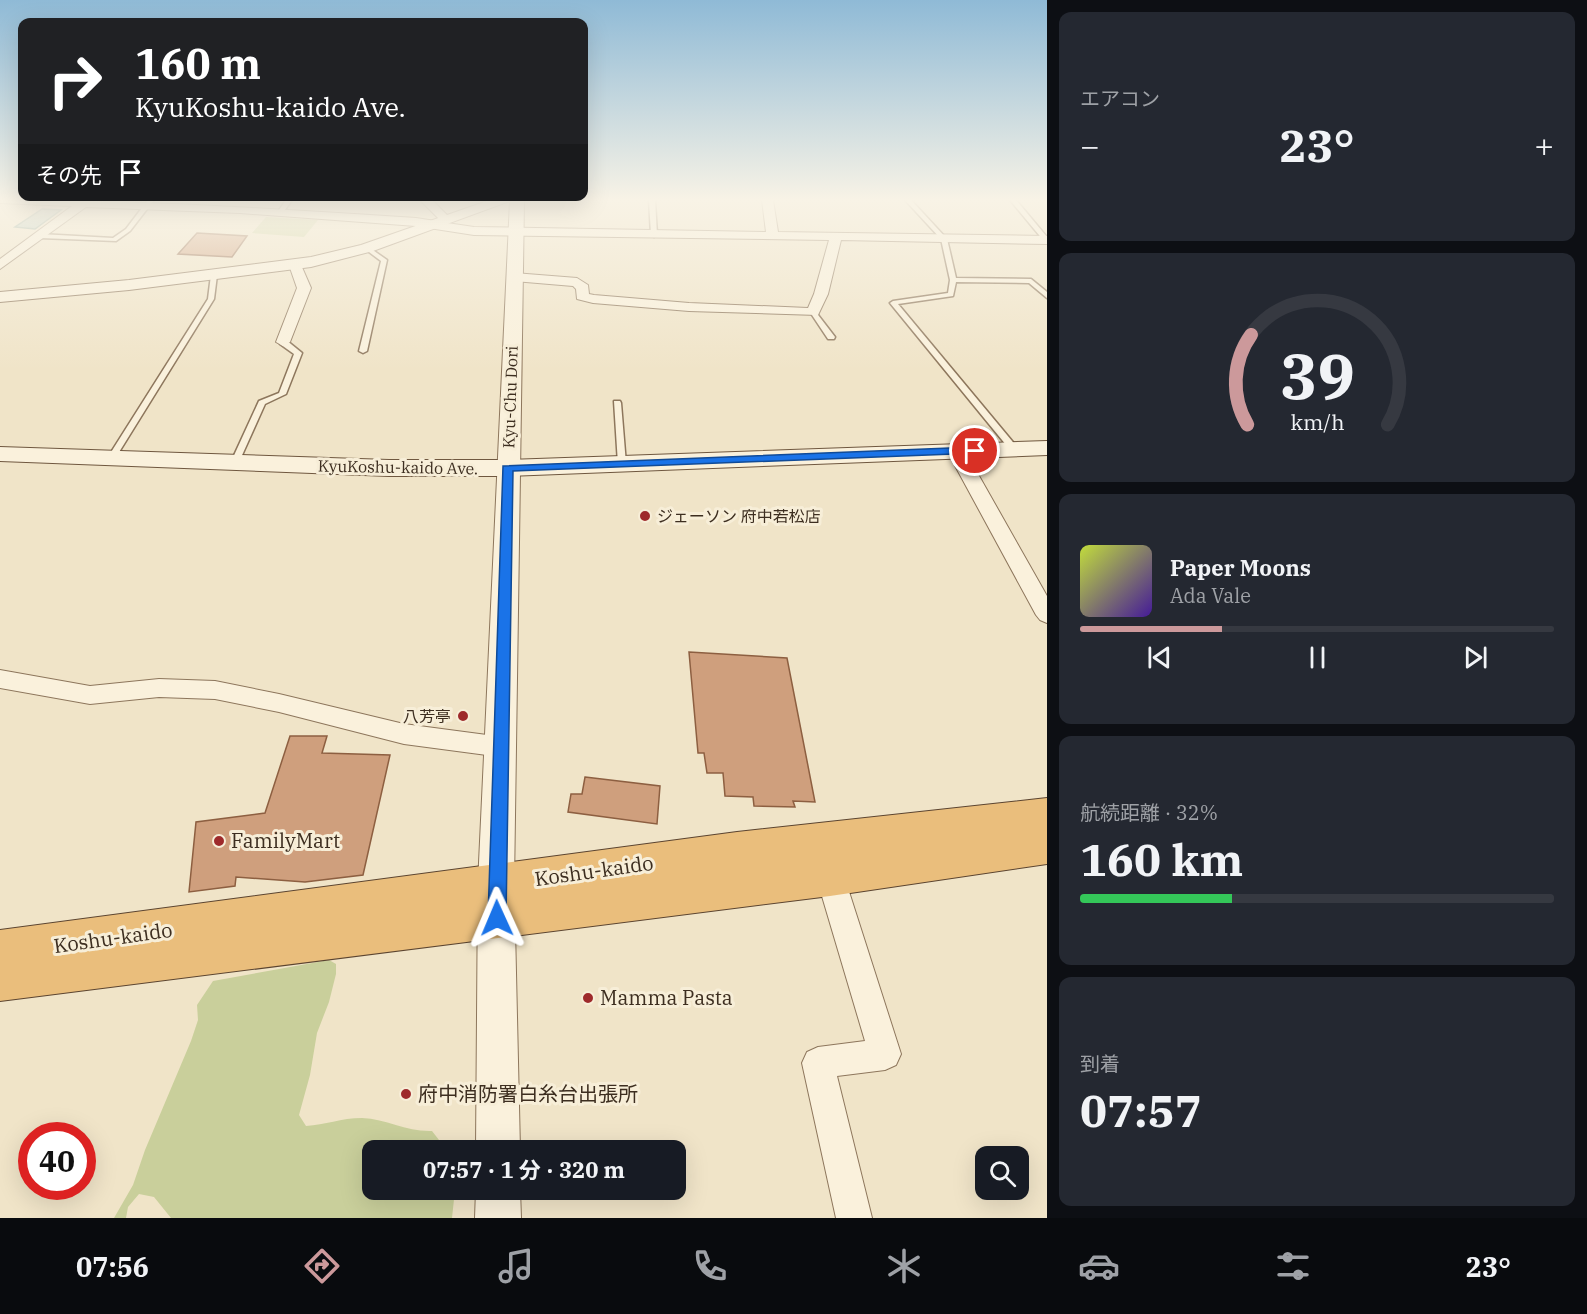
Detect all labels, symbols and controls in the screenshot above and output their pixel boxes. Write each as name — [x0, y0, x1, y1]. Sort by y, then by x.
text: 160 m — [135, 36, 261, 91]
icon: right — [36, 42, 114, 120]
text: エアコン — [1080, 85, 1160, 112]
text: KyuKoshu-kaido Ave. — [135, 89, 406, 124]
text: 23° — [1279, 116, 1355, 174]
text: − — [1080, 124, 1100, 167]
text: + — [1534, 124, 1554, 167]
icon: arrive — [114, 156, 147, 189]
text: その先 — [36, 160, 102, 189]
text: 39 — [1280, 335, 1354, 416]
street label: Kyu-Chu Dori — [498, 345, 522, 449]
text: km/h — [1290, 408, 1344, 436]
pin — [949, 425, 1000, 476]
icon: arrive — [958, 434, 991, 467]
street label: KyuKoshu-kaido Ave. — [318, 456, 478, 478]
place label: ジェーソン 府中若松店 — [657, 506, 821, 526]
marker: ジェーソン 府中若松店 — [638, 509, 652, 523]
text: Paper Moons — [1170, 553, 1311, 582]
text: Ada Vale — [1170, 582, 1251, 609]
icon: previous — [1143, 641, 1176, 674]
icon: pause — [1301, 641, 1334, 674]
icon: next — [1459, 641, 1492, 674]
place label: 八芳亭 — [403, 706, 451, 726]
marker: 八芳亭 — [456, 709, 470, 723]
text: 航続距離 · 32% — [1080, 799, 1218, 826]
place label: FamilyMart — [231, 827, 340, 854]
text: 160 km — [1080, 830, 1243, 888]
marker: FamilyMart — [212, 834, 226, 848]
street label: Koshu-kaido — [533, 849, 655, 892]
position arrow — [465, 886, 529, 950]
street label: Koshu-kaido — [52, 916, 174, 959]
place label: Mamma Pasta — [600, 984, 733, 1011]
marker: Mamma Pasta — [581, 991, 595, 1005]
text: 到着 — [1080, 1050, 1120, 1077]
place label: 府中消防署白糸台出張所 — [418, 1080, 638, 1107]
text: 07:57 — [1080, 1081, 1202, 1139]
marker: 府中消防署白糸台出張所 — [399, 1087, 413, 1101]
speed limit sign: 40 — [18, 1122, 96, 1200]
map controls — [975, 1146, 1029, 1200]
button: search — [975, 1146, 1029, 1200]
text: 07:57 · 1 分 · 320 m — [423, 1155, 625, 1184]
icon: directions — [301, 1245, 343, 1287]
icon: music — [495, 1245, 537, 1287]
icon: phone — [689, 1245, 731, 1287]
icon: climate — [883, 1245, 925, 1287]
icon: car — [1078, 1245, 1120, 1287]
icon: filters — [1272, 1245, 1314, 1287]
text: 07:56 — [76, 1249, 149, 1284]
text: 23° — [1466, 1249, 1511, 1284]

